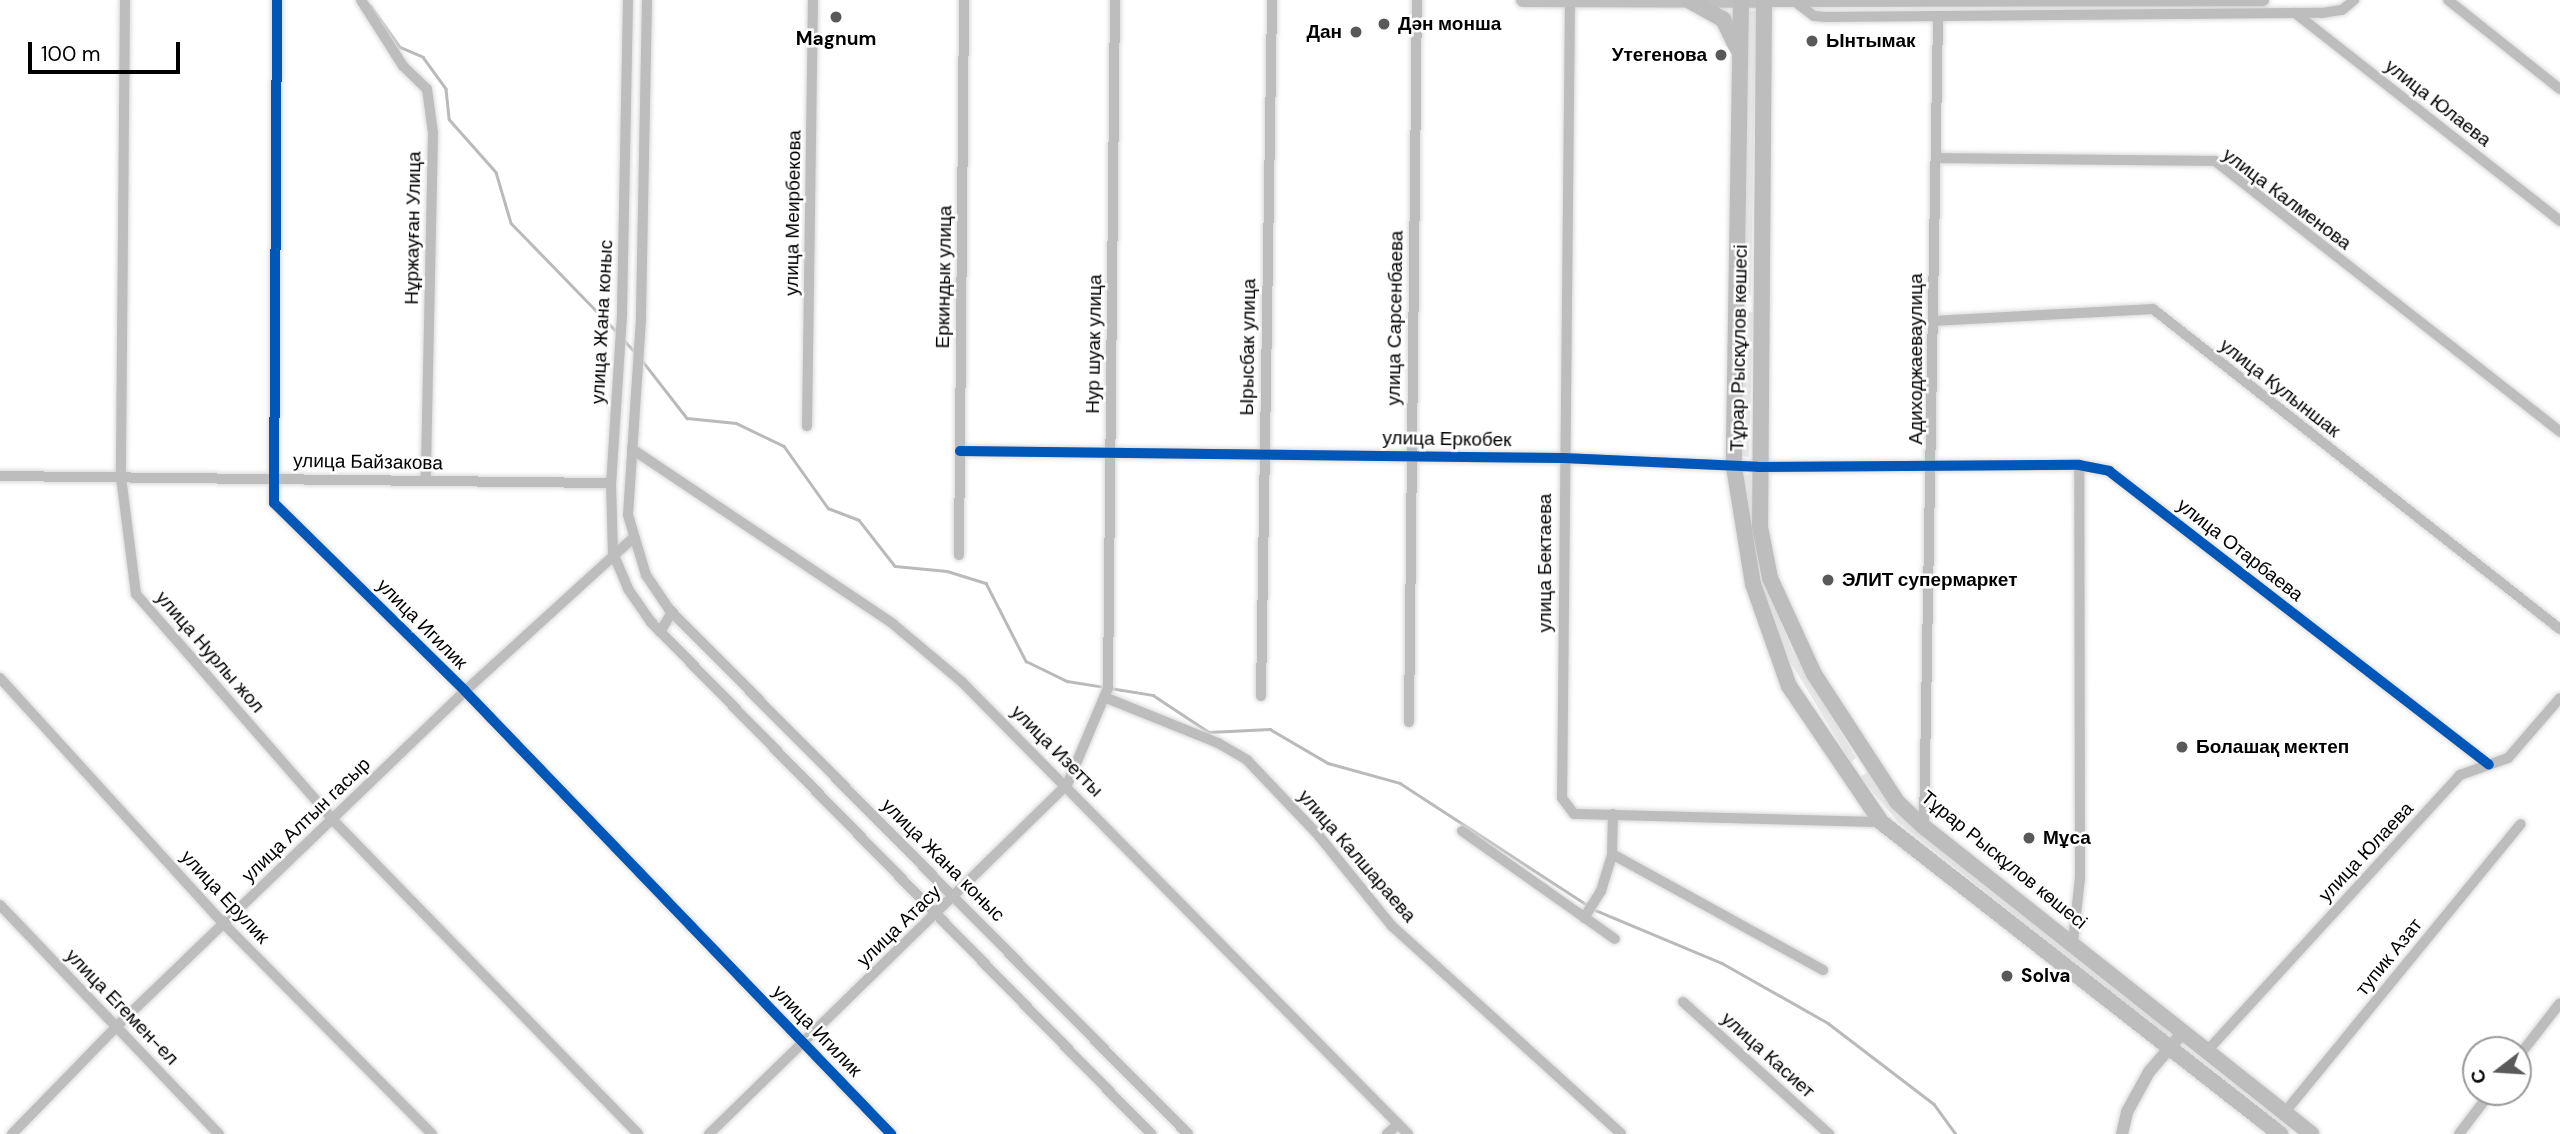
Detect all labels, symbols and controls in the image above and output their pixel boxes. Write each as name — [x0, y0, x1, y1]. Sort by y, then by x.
marker: Magnum — [828, 9, 844, 25]
place label: Дән монша — [1398, 13, 1501, 35]
marker: Дән монша — [1376, 16, 1392, 32]
place label: Дан — [1306, 21, 1342, 43]
marker: Дан — [1348, 24, 1364, 40]
scale bar — [32, 28, 184, 72]
place label: Magnum — [796, 28, 876, 50]
place label: Ынтымак — [1826, 30, 1915, 52]
marker: Ынтымак — [1804, 33, 1820, 49]
text: 100 m — [41, 40, 101, 68]
place label: Утегенова — [1612, 44, 1707, 66]
marker: Утегенова — [1713, 47, 1729, 63]
street label: улица Юлаева — [2380, 55, 2496, 151]
street label: улица Меирбекова — [780, 130, 806, 296]
street label: улица Калменова — [2218, 143, 2356, 255]
street label: Нұржауған Улица — [400, 151, 426, 305]
street label: Еркиндык улица — [931, 205, 957, 349]
street label: улица Сарсенбаева — [1382, 230, 1408, 406]
street label: улица Жана коныс — [586, 239, 618, 405]
street label: Тұрар Рыскұлов көшесі — [1726, 244, 1752, 452]
street label: Адиходжаеваулица — [1905, 273, 1927, 445]
street label: Нур шуак улица — [1081, 274, 1107, 414]
street label: Ырысбак улица — [1235, 278, 1261, 416]
street label: улица Кулыншак — [2215, 334, 2345, 442]
street label: улица Еркобек — [1382, 426, 1512, 452]
street label: улица Байзакова — [293, 449, 443, 475]
street label: улица Бектаева — [1534, 494, 1556, 632]
street label: улица Отарбаева — [2172, 494, 2308, 606]
place label: ЭЛИТ супермаркет — [1842, 569, 2017, 591]
marker: ЭЛИТ супермаркет — [1820, 572, 1836, 588]
street label: улица Игилик — [372, 574, 472, 674]
street label: улица Нурлы жол — [151, 586, 269, 718]
street label: улица Изетты — [1006, 700, 1108, 802]
place label: Болашақ мектеп — [2196, 736, 2349, 758]
marker: Болашақ мектеп — [2174, 739, 2190, 755]
street label: улица Алтын гасыр — [237, 753, 375, 887]
street label: улица Калшараева — [1293, 785, 1421, 927]
street label: Тұрар Рыскұлов көшесі — [1916, 786, 2092, 934]
street label: улица Жана коныс — [877, 794, 1009, 926]
street label: улица Юлаева — [2314, 797, 2418, 907]
place label: Мұса — [2043, 827, 2091, 849]
marker: Мұса — [2021, 830, 2037, 846]
street label: улица Ерулик — [176, 846, 274, 948]
street label: улица Атасу — [852, 880, 946, 972]
street label: тупик Азат — [2351, 914, 2427, 1000]
street label: улица Егемен-ел — [61, 944, 183, 1070]
place label: Solva — [2021, 965, 2070, 987]
marker: Solva — [1999, 968, 2015, 984]
street label: улица Игилик — [768, 980, 866, 1082]
street label: улица Касиет — [1717, 1007, 1819, 1103]
north arrow — [2462, 1036, 2532, 1106]
text: С — [2464, 1066, 2492, 1087]

